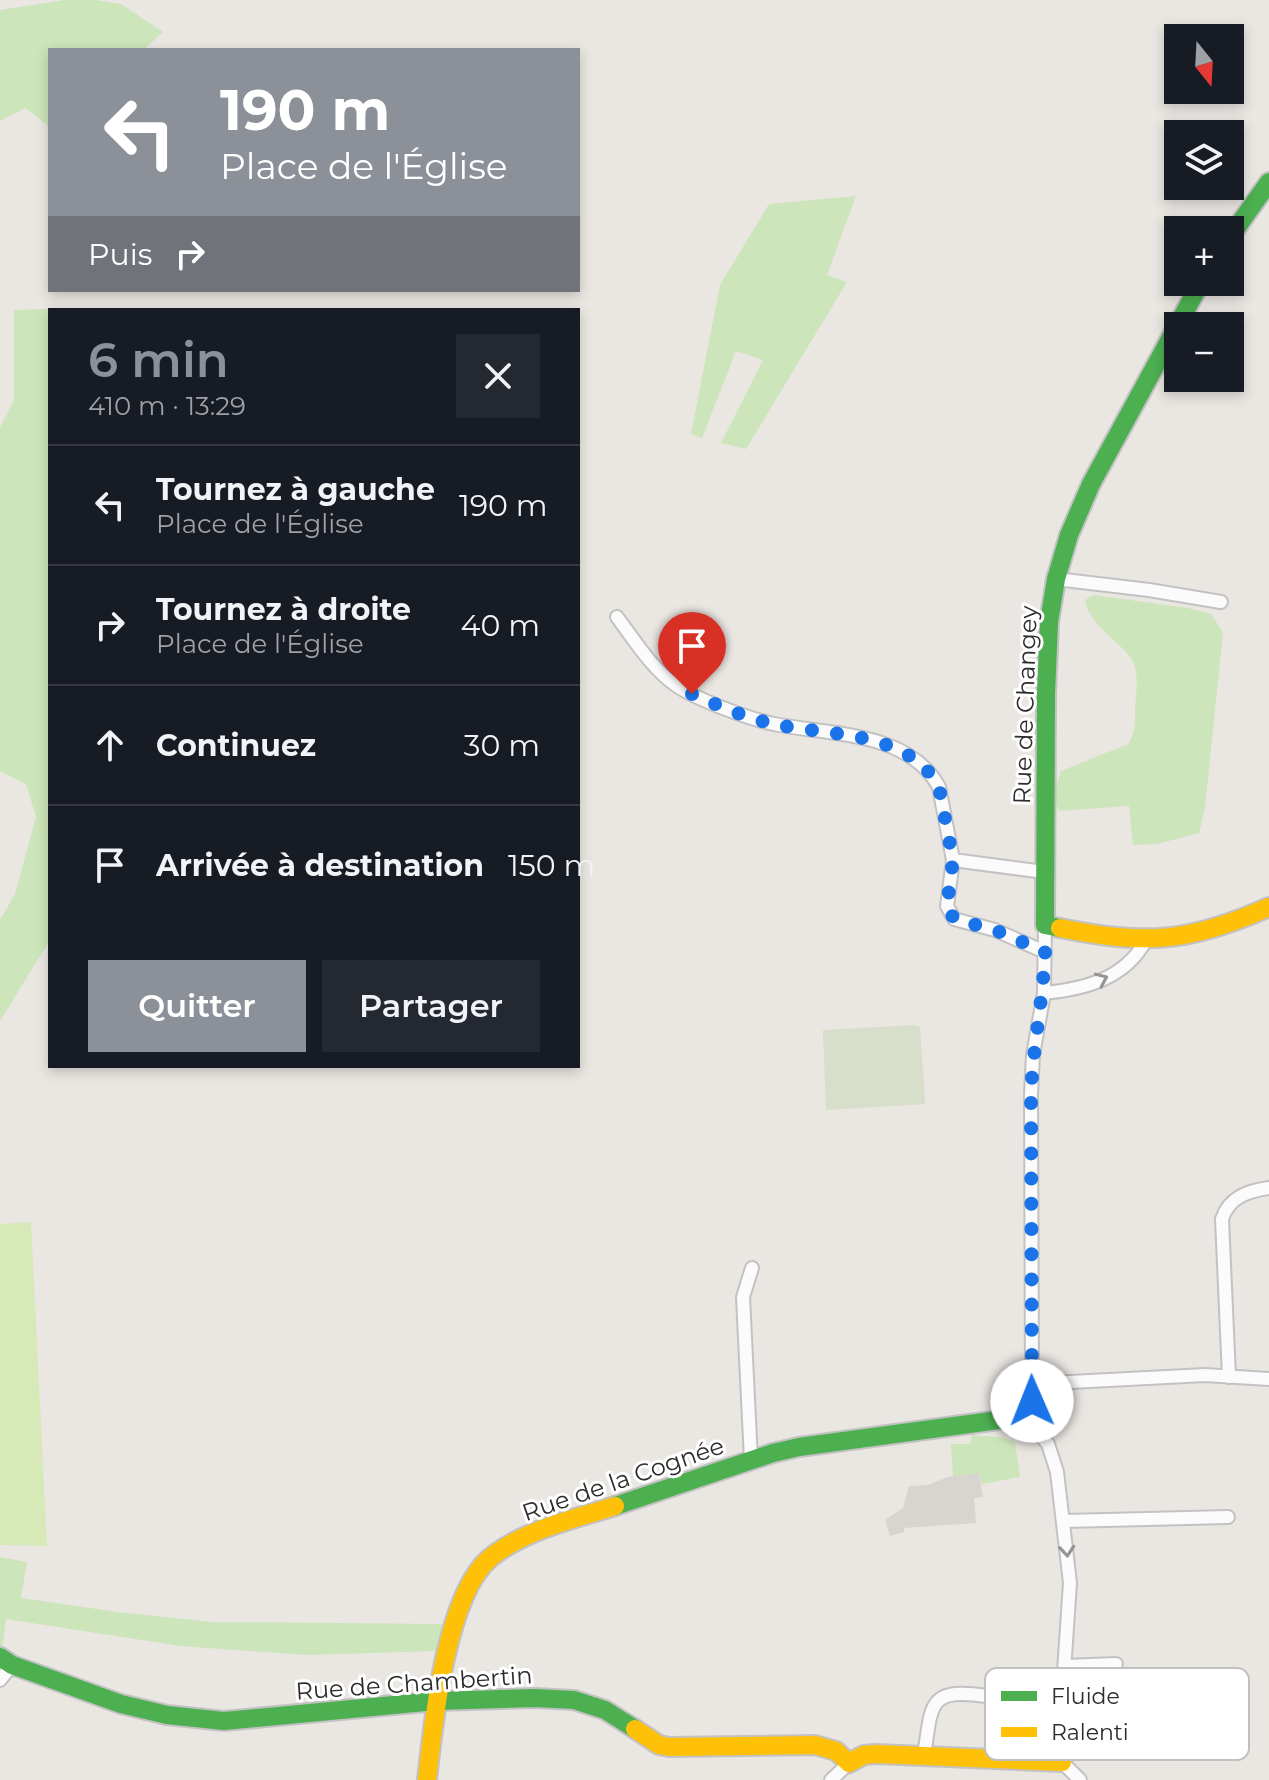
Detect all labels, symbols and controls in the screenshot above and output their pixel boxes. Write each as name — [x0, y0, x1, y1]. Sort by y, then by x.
north arrow — [1164, 24, 1244, 104]
map controls — [1164, 24, 1244, 392]
text: 190 m — [220, 76, 390, 144]
icon: left — [88, 80, 192, 184]
button: layers — [1164, 120, 1244, 200]
text: Place de l'Église — [220, 144, 508, 188]
button: + — [1164, 216, 1244, 296]
icon: right — [168, 232, 212, 276]
text: Puis — [88, 236, 152, 273]
button: − — [1164, 312, 1244, 392]
text: 6 min — [88, 331, 229, 389]
button: close — [456, 334, 540, 418]
text: 410 m · 13:29 — [88, 390, 246, 422]
text: Tournez à gauche — [156, 471, 435, 508]
icon: left — [88, 483, 132, 527]
text: 190 m — [459, 487, 548, 524]
text: Place de l'Église — [156, 508, 364, 540]
text: Tournez à droite — [156, 591, 411, 628]
icon: right — [88, 603, 132, 647]
street label: Rue de Changey — [1007, 605, 1043, 805]
text: 40 m — [461, 607, 540, 644]
pin — [658, 612, 726, 694]
icon: arrive — [670, 624, 714, 668]
text: Place de l'Église — [156, 628, 364, 660]
icon: ahead — [88, 723, 132, 767]
text: Continuez — [156, 727, 316, 764]
text: 30 m — [464, 727, 540, 764]
icon: arrive — [88, 843, 132, 887]
text: Arrivée à destination — [156, 847, 484, 884]
text: 150 m — [508, 847, 595, 884]
button: Quitter — [88, 960, 306, 1052]
button: Partager — [322, 960, 540, 1052]
one-way arrow — [1094, 973, 1108, 989]
position arrow — [990, 1359, 1074, 1443]
street label: Rue de la Cognée — [518, 1431, 728, 1527]
one-way arrow — [1059, 1545, 1076, 1558]
street label: Rue de Chambertin — [295, 1660, 533, 1706]
legend — [985, 1668, 1249, 1760]
text: Fluide — [1051, 1683, 1120, 1710]
text: Ralenti — [1051, 1719, 1129, 1746]

